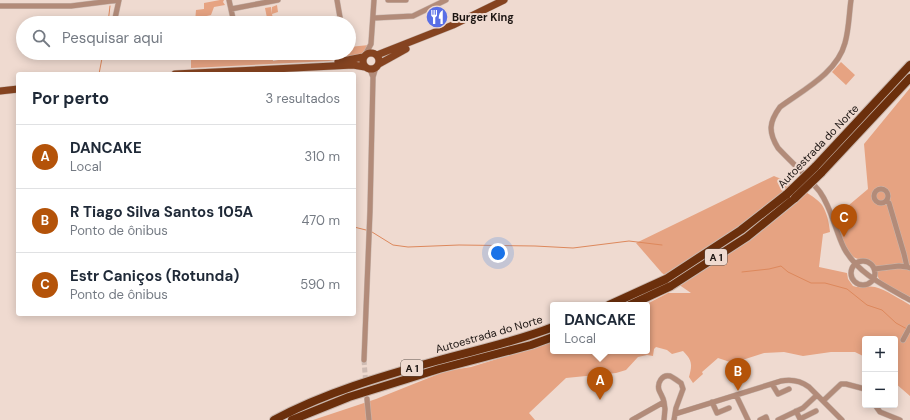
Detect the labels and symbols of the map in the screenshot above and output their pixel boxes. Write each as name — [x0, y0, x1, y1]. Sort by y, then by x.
restaurant icon: Burger King — [424, 4, 450, 30]
place label: Burger King — [452, 10, 514, 24]
street label: Autoestrada do Norte — [774, 101, 862, 191]
pin: C — [831, 204, 857, 237]
your location — [488, 243, 508, 263]
road number: A 1 — [705, 249, 727, 265]
street label: Autoestrada do Norte — [434, 312, 544, 356]
pin: B — [725, 358, 751, 391]
road number: A 1 — [401, 360, 423, 376]
pin: A — [587, 367, 613, 400]

